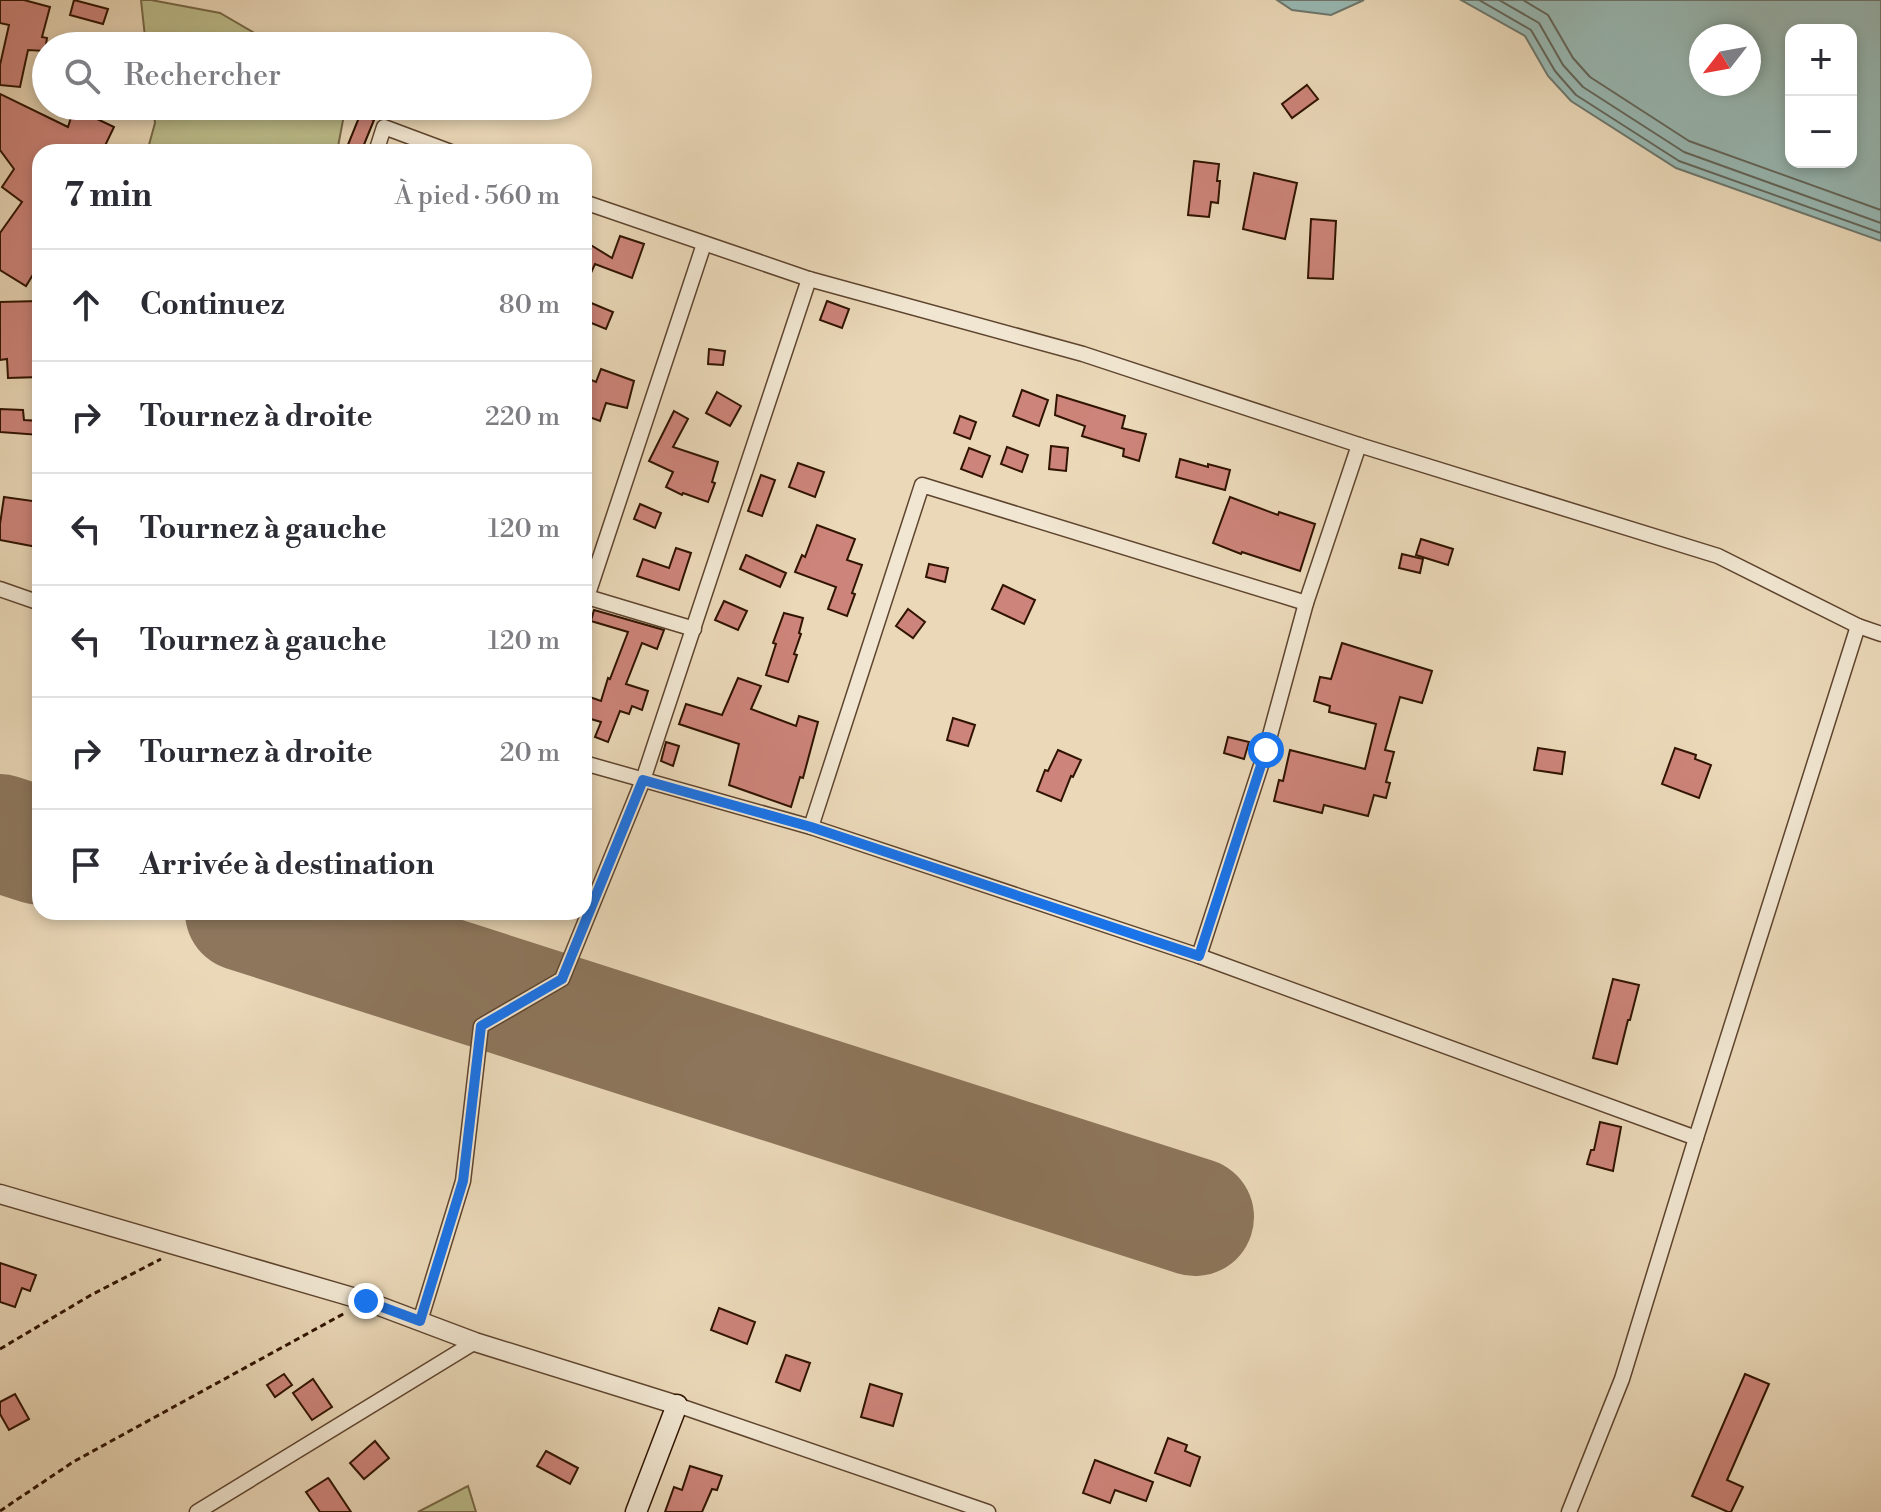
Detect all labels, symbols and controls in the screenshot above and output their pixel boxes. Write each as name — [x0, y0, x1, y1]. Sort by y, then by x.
north arrow — [1689, 24, 1761, 96]
map controls — [1785, 24, 1857, 168]
button: + — [1785, 24, 1857, 96]
search box — [32, 32, 592, 120]
icon: search — [60, 54, 104, 98]
text: Rechercher — [124, 57, 281, 95]
button: − — [1785, 96, 1857, 168]
text: 7 min — [64, 175, 152, 217]
text: À pied · 560 m — [395, 180, 560, 212]
icon: ahead — [64, 283, 108, 327]
text: Continuez — [140, 286, 285, 324]
text: 80 m — [499, 289, 560, 321]
icon: right — [64, 395, 108, 439]
text: Tournez à droite — [140, 398, 373, 436]
text: 220 m — [485, 401, 560, 433]
icon: left — [64, 507, 108, 551]
text: Tournez à gauche — [140, 510, 387, 548]
text: 120 m — [488, 513, 560, 545]
icon: left — [64, 619, 108, 663]
text: Tournez à gauche — [140, 622, 387, 660]
text: 120 m — [488, 625, 560, 657]
icon: right — [64, 731, 108, 775]
route start — [1248, 732, 1284, 768]
text: Tournez à droite — [140, 734, 373, 772]
text: 20 m — [500, 737, 560, 769]
icon: arrive — [64, 843, 108, 887]
text: Arrivée à destination — [140, 846, 434, 884]
route end — [348, 1283, 384, 1319]

